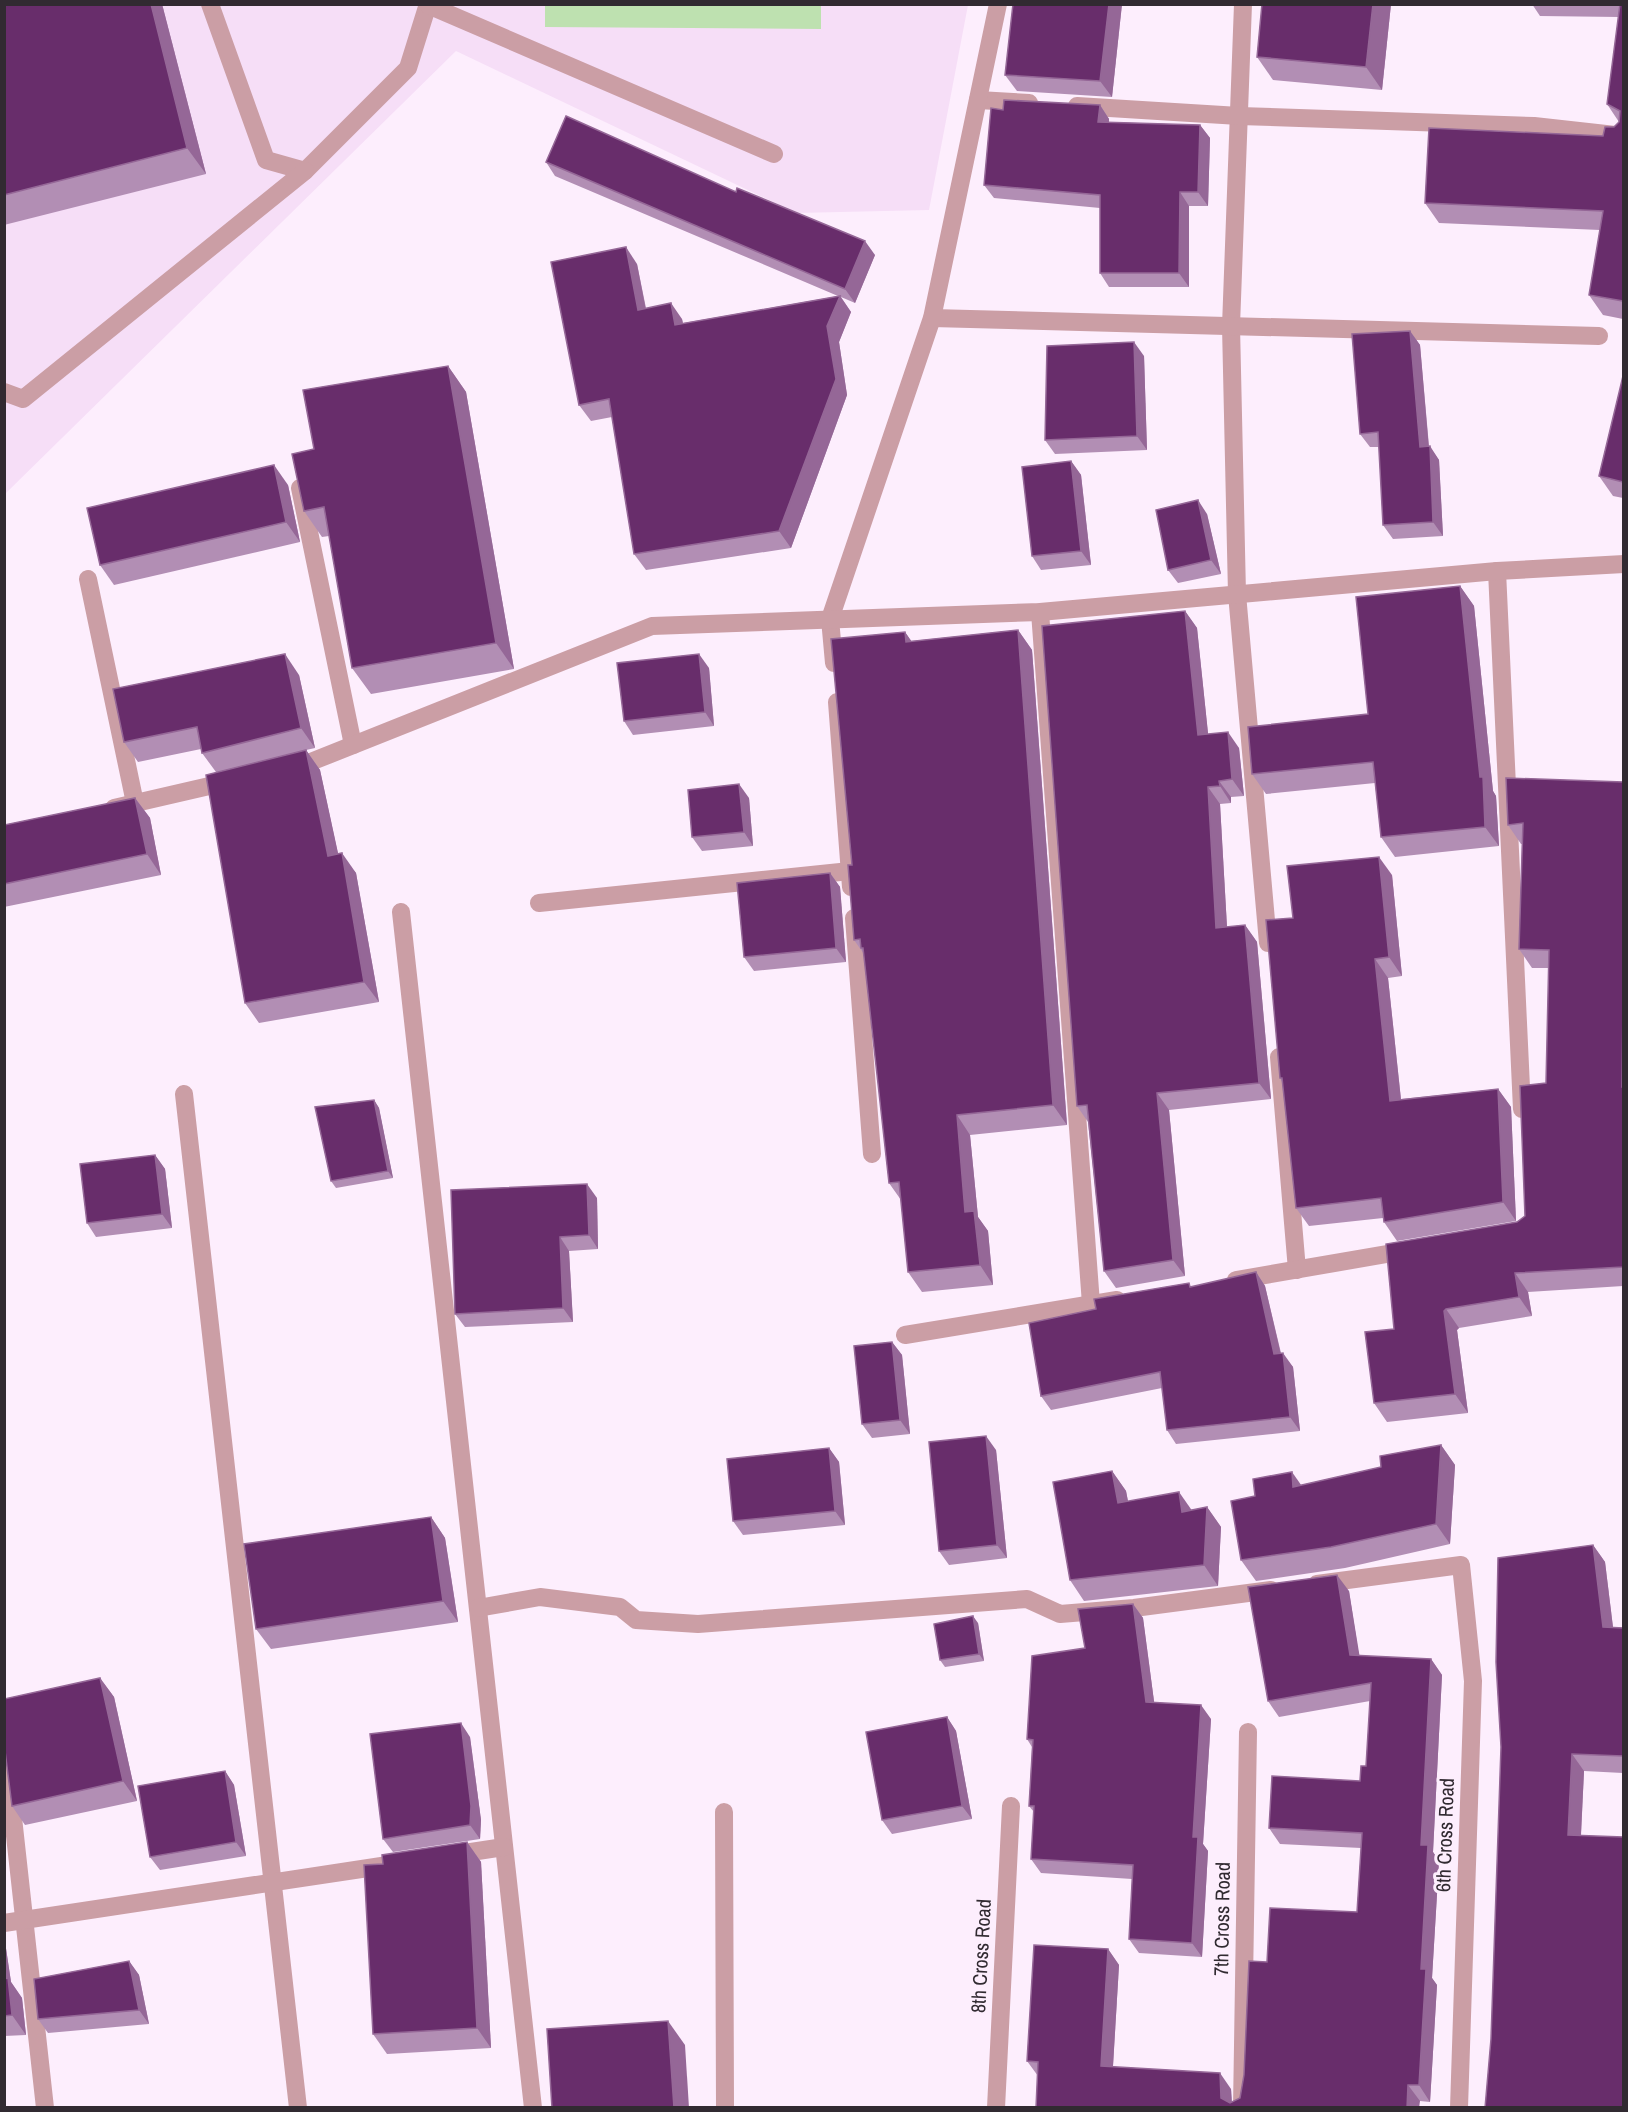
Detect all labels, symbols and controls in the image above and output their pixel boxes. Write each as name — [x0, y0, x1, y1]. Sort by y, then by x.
street label: 6th Cross Road — [1429, 1778, 1460, 1892]
street label: 7th Cross Road — [1207, 1862, 1236, 1976]
street label: 8th Cross Road — [964, 1898, 997, 2014]

